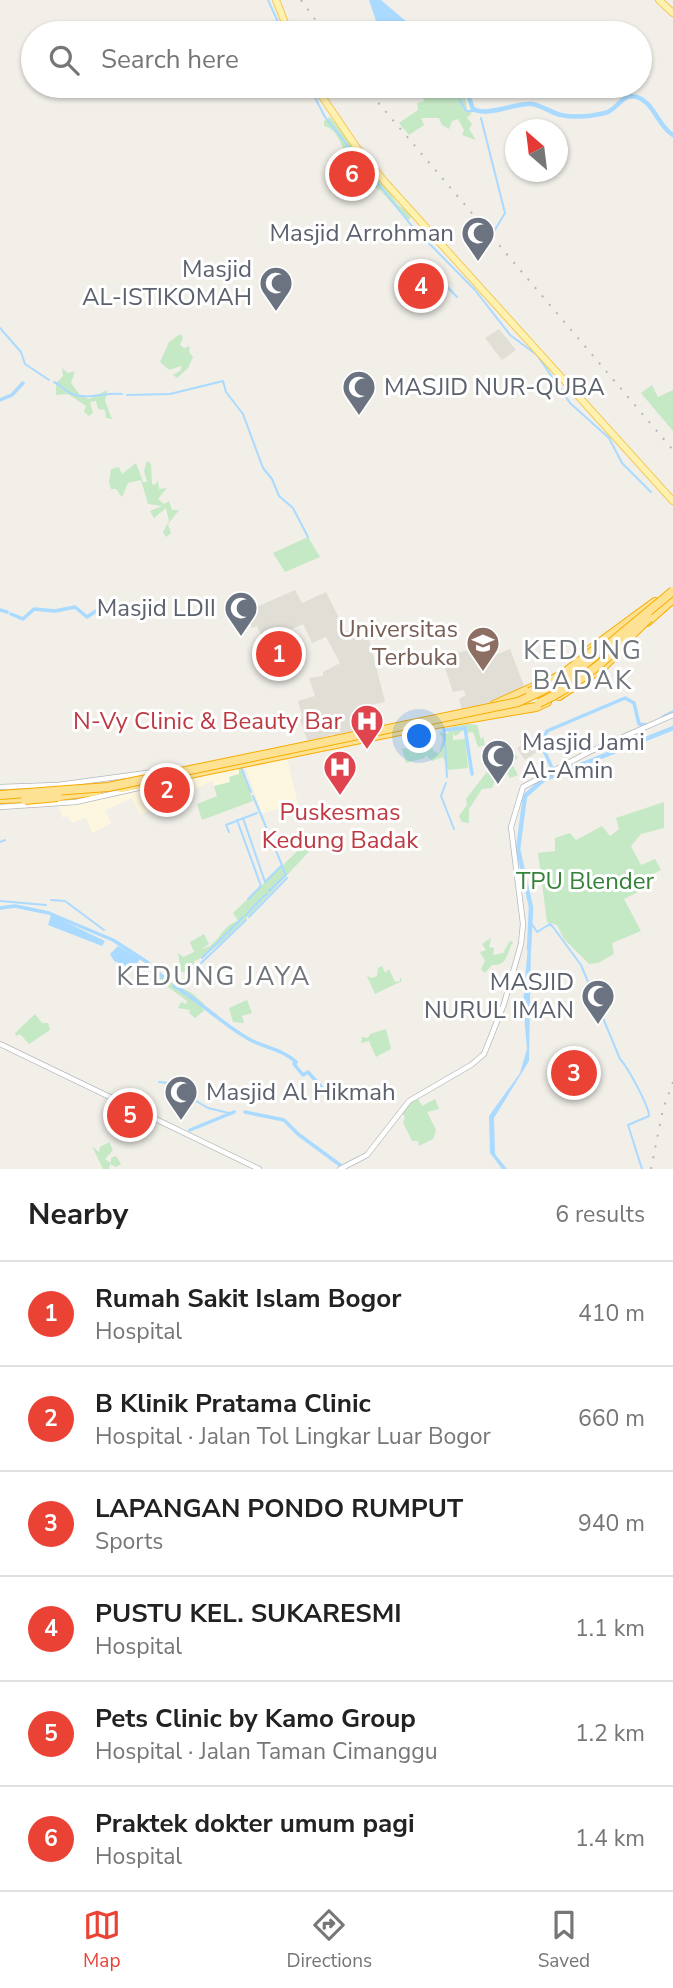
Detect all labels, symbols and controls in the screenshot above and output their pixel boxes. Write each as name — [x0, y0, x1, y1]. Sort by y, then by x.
search box — [21, 21, 652, 98]
icon: search — [45, 41, 83, 79]
text: Search here — [101, 42, 239, 77]
north arrow — [505, 119, 568, 182]
pin: 6 — [329, 148, 375, 200]
mosque icon: Masjid Arrohman — [459, 214, 497, 263]
place label: Masjid Arrohman — [269, 217, 454, 249]
place label: Masjid AL-ISTIKOMAH — [82, 253, 252, 313]
pin: 4 — [398, 260, 444, 312]
mosque icon: Masjid AL-ISTIKOMAH — [257, 264, 295, 313]
mosque icon: MASJID NUR-QUBA — [340, 368, 378, 417]
place label: MASJID NUR-QUBA — [384, 371, 605, 403]
mosque icon: Masjid LDII — [222, 589, 260, 638]
place label: Masjid LDII — [97, 592, 216, 624]
place label: Universitas Terbuka — [338, 613, 458, 673]
school or university icon: Universitas Terbuka — [464, 624, 502, 673]
pin: 1 — [256, 628, 302, 680]
district label: KEDUNG BADAK — [523, 633, 643, 698]
hospital icon: N-Vy Clinic & Beauty Bar — [348, 702, 386, 751]
place label: N-Vy Clinic & Beauty Bar — [73, 705, 342, 737]
your location — [402, 719, 436, 753]
place label: Masjid Jami Al-Amin — [522, 726, 645, 786]
mosque icon: Masjid Jami Al-Amin — [479, 737, 517, 786]
hospital icon: Puskesmas Kedung Badak — [321, 748, 359, 797]
pin: 2 — [144, 764, 190, 816]
place label: Puskesmas Kedung Badak — [262, 796, 419, 856]
park label: TPU Blender — [516, 865, 655, 897]
district label: KEDUNG JAYA — [117, 959, 311, 994]
place label: MASJID NURUL IMAN — [424, 966, 574, 1026]
mosque icon: MASJID NURUL IMAN — [579, 977, 617, 1026]
pin: 3 — [551, 1047, 597, 1099]
mosque icon: Masjid Al Hikmah — [162, 1073, 200, 1122]
place label: Masjid Al Hikmah — [206, 1076, 396, 1108]
pin: 5 — [107, 1089, 153, 1141]
text: Nearby — [28, 1194, 128, 1235]
text: 6 results — [555, 1199, 645, 1230]
text: Rumah Sakit Islam Bogor — [95, 1281, 401, 1316]
text: 1 — [44, 1298, 58, 1329]
text: 410 m — [578, 1298, 645, 1329]
text: Hospital — [95, 1316, 182, 1347]
text: B Klinik Pratama Clinic — [95, 1386, 371, 1421]
text: 2 — [44, 1403, 58, 1434]
text: 660 m — [578, 1403, 645, 1434]
text: Hospital · Jalan Tol Lingkar Luar Bogor — [95, 1421, 491, 1452]
text: LAPANGAN PONDO RUMPUT — [95, 1491, 463, 1526]
text: 3 — [44, 1508, 58, 1539]
text: 940 m — [578, 1508, 645, 1539]
text: Sports — [95, 1526, 163, 1557]
text: PUSTU KEL. SUKARESMI — [95, 1596, 402, 1631]
text: 4 — [44, 1613, 58, 1644]
text: 1.1 km — [575, 1613, 645, 1644]
text: Hospital — [95, 1631, 182, 1662]
text: Pets Clinic by Kamo Group — [95, 1701, 416, 1736]
text: 5 — [44, 1718, 58, 1749]
text: 1.2 km — [575, 1718, 645, 1749]
text: Hospital · Jalan Taman Cimanggu — [95, 1736, 438, 1767]
text: Praktek dokter umum pagi — [95, 1806, 415, 1841]
text: 6 — [44, 1823, 58, 1854]
text: 1.4 km — [575, 1823, 645, 1854]
text: Hospital — [95, 1841, 182, 1872]
tab: Map — [83, 1906, 121, 1974]
tab: Directions — [286, 1906, 372, 1974]
tab: Saved — [538, 1906, 590, 1974]

